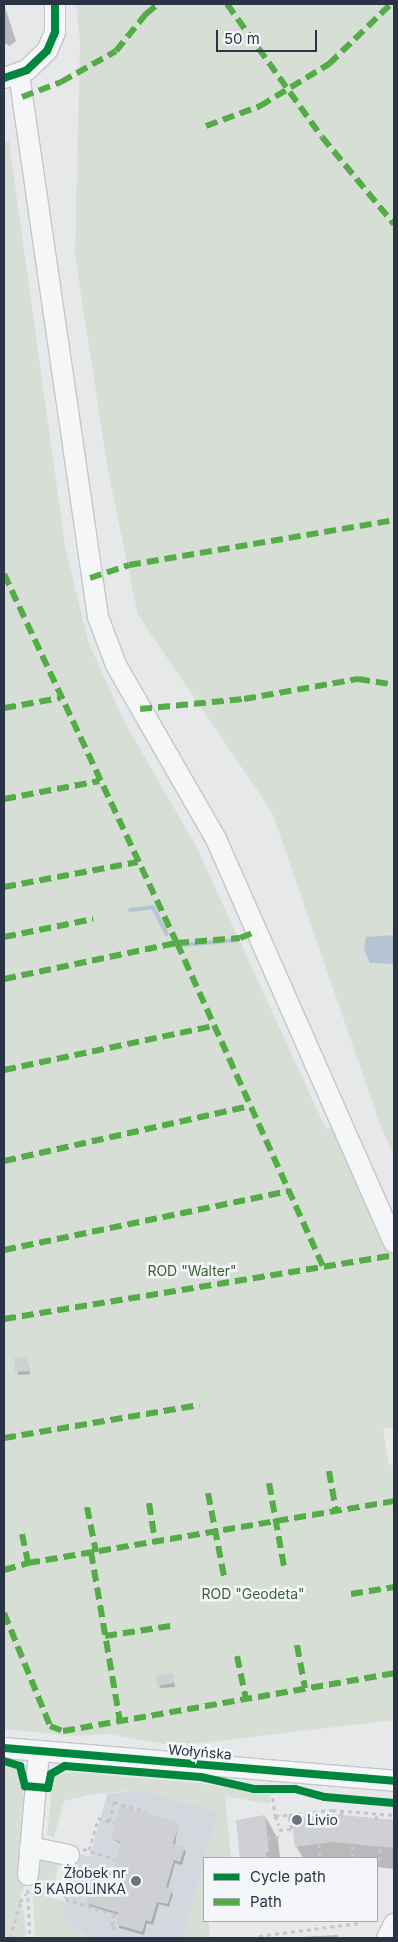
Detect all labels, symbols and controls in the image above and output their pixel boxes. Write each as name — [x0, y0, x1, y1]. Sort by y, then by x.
scale bar — [218, 20, 319, 52]
text: 50 m — [224, 29, 260, 48]
park label: ROD "Walter" — [147, 1263, 237, 1279]
park label: ROD "Geodeta" — [201, 1586, 305, 1602]
street label: Wołyńska — [167, 1741, 233, 1763]
place label: Livio — [307, 1812, 338, 1828]
marker: Livio — [291, 1814, 303, 1826]
legend — [203, 1857, 378, 1922]
place label: Żłobek nr 5 KAROLINKA — [33, 1865, 126, 1898]
text: Cycle path — [250, 1867, 326, 1886]
marker: Żłobek nr 5 KAROLINKA — [130, 1875, 142, 1887]
text: Path — [250, 1892, 282, 1911]

